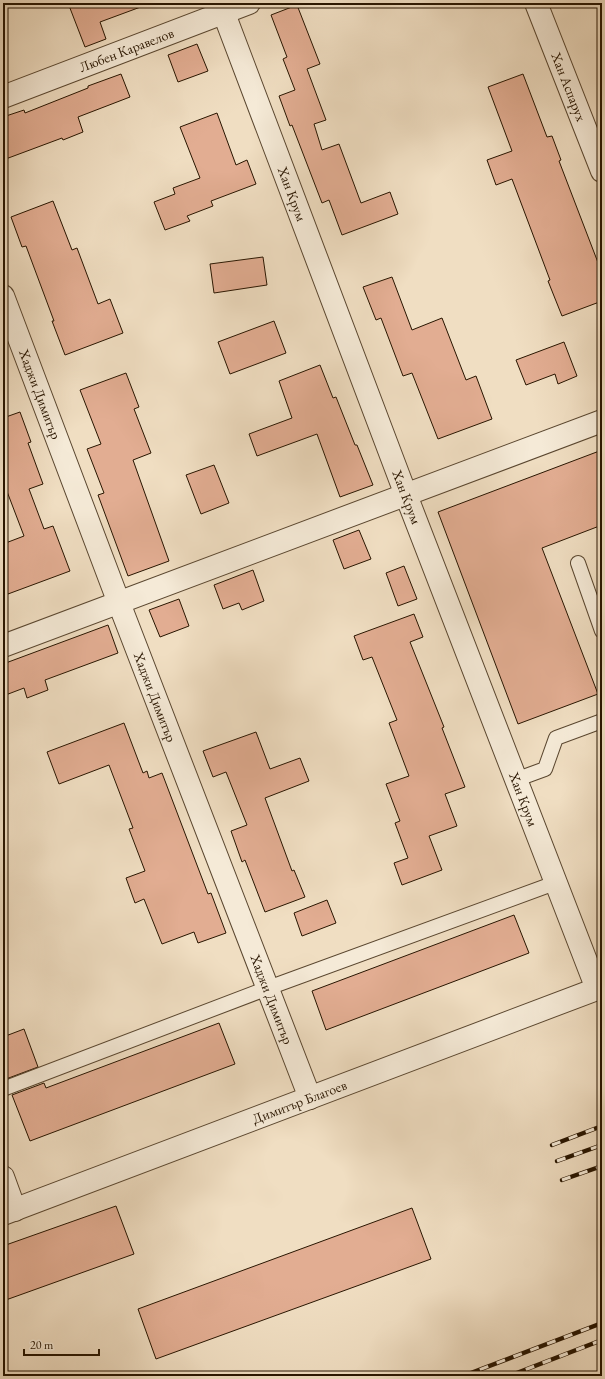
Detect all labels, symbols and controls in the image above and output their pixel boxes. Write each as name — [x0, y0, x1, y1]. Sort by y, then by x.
street label: Любен Каравелов — [76, 24, 176, 76]
street label: Хан Аспарух — [547, 49, 591, 124]
street label: Хан Крум — [273, 163, 311, 224]
street label: Хаджи Димитър — [15, 346, 65, 442]
street label: Хан Крум — [388, 466, 425, 527]
street label: Хаджи Димитър — [129, 649, 181, 745]
street label: Хан Крум — [505, 768, 542, 829]
street label: Хаджи Димитър — [246, 951, 297, 1047]
street label: Димитър Благоев — [250, 1076, 349, 1128]
scale bar — [24, 1331, 99, 1357]
text: 20 m — [30, 1337, 54, 1353]

